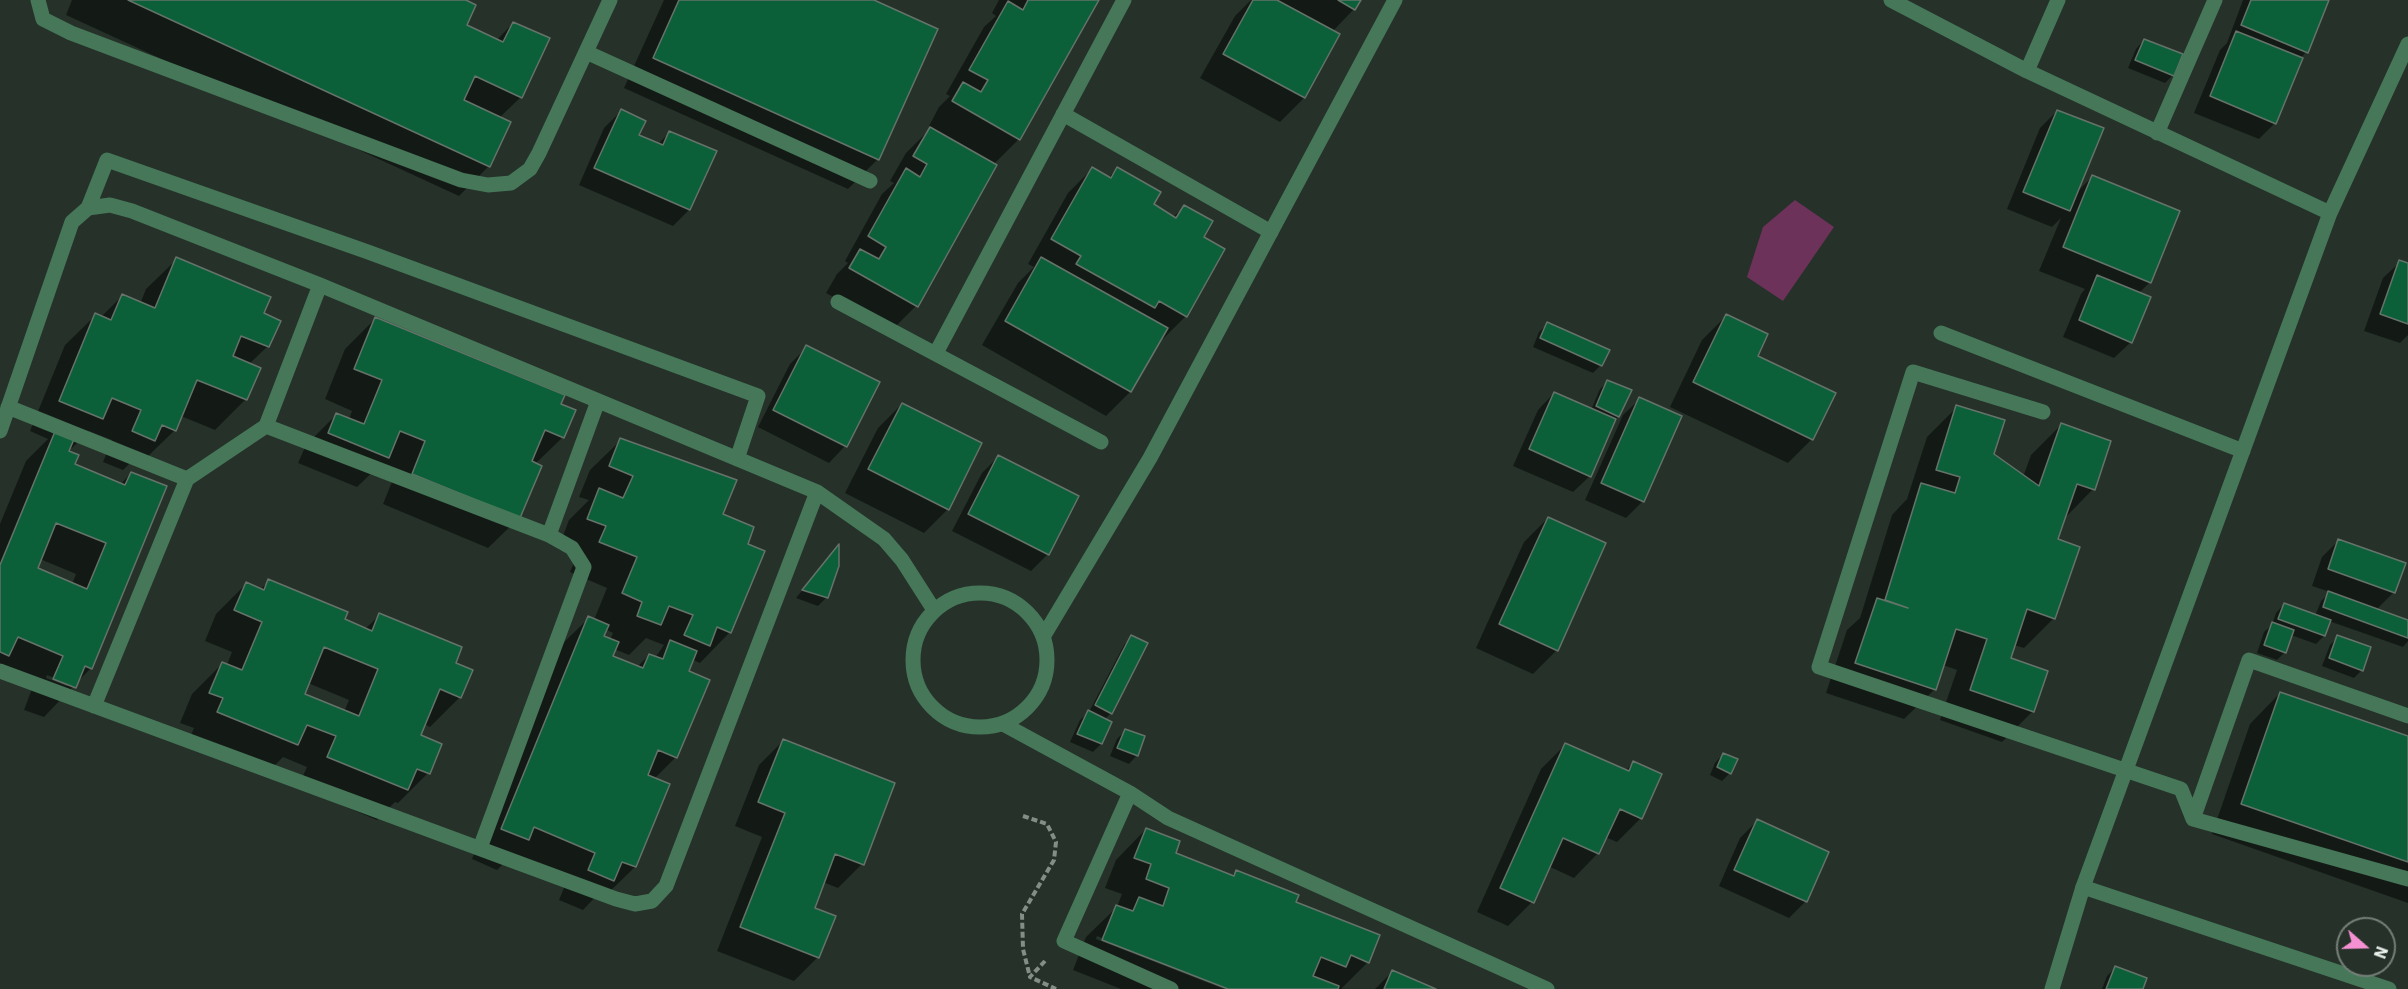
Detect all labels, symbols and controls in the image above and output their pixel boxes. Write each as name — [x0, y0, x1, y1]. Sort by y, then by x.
north arrow — [2336, 917, 2396, 977]
text: N — [2370, 944, 2392, 961]

